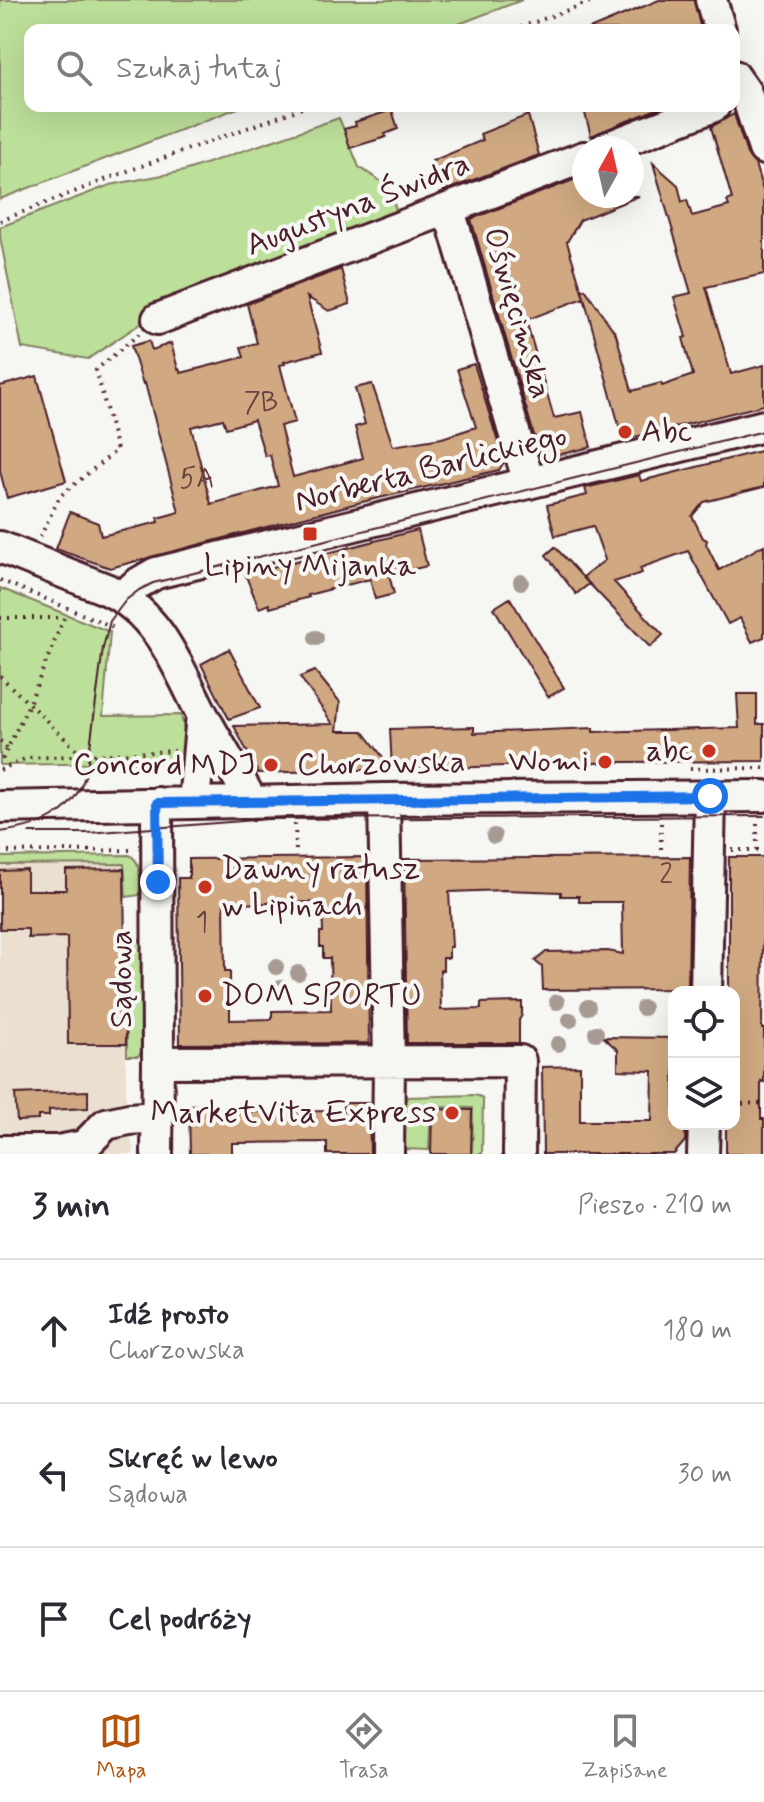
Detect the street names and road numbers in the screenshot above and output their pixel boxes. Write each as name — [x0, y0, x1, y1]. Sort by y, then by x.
street label: Augustyna Świdra — [240, 143, 476, 267]
street label: Oświęcimska — [473, 222, 561, 404]
street label: Norberta Barlickiego — [291, 415, 572, 525]
street label: Chorzowska — [296, 742, 466, 786]
street label: Sądowa — [101, 930, 143, 1028]

